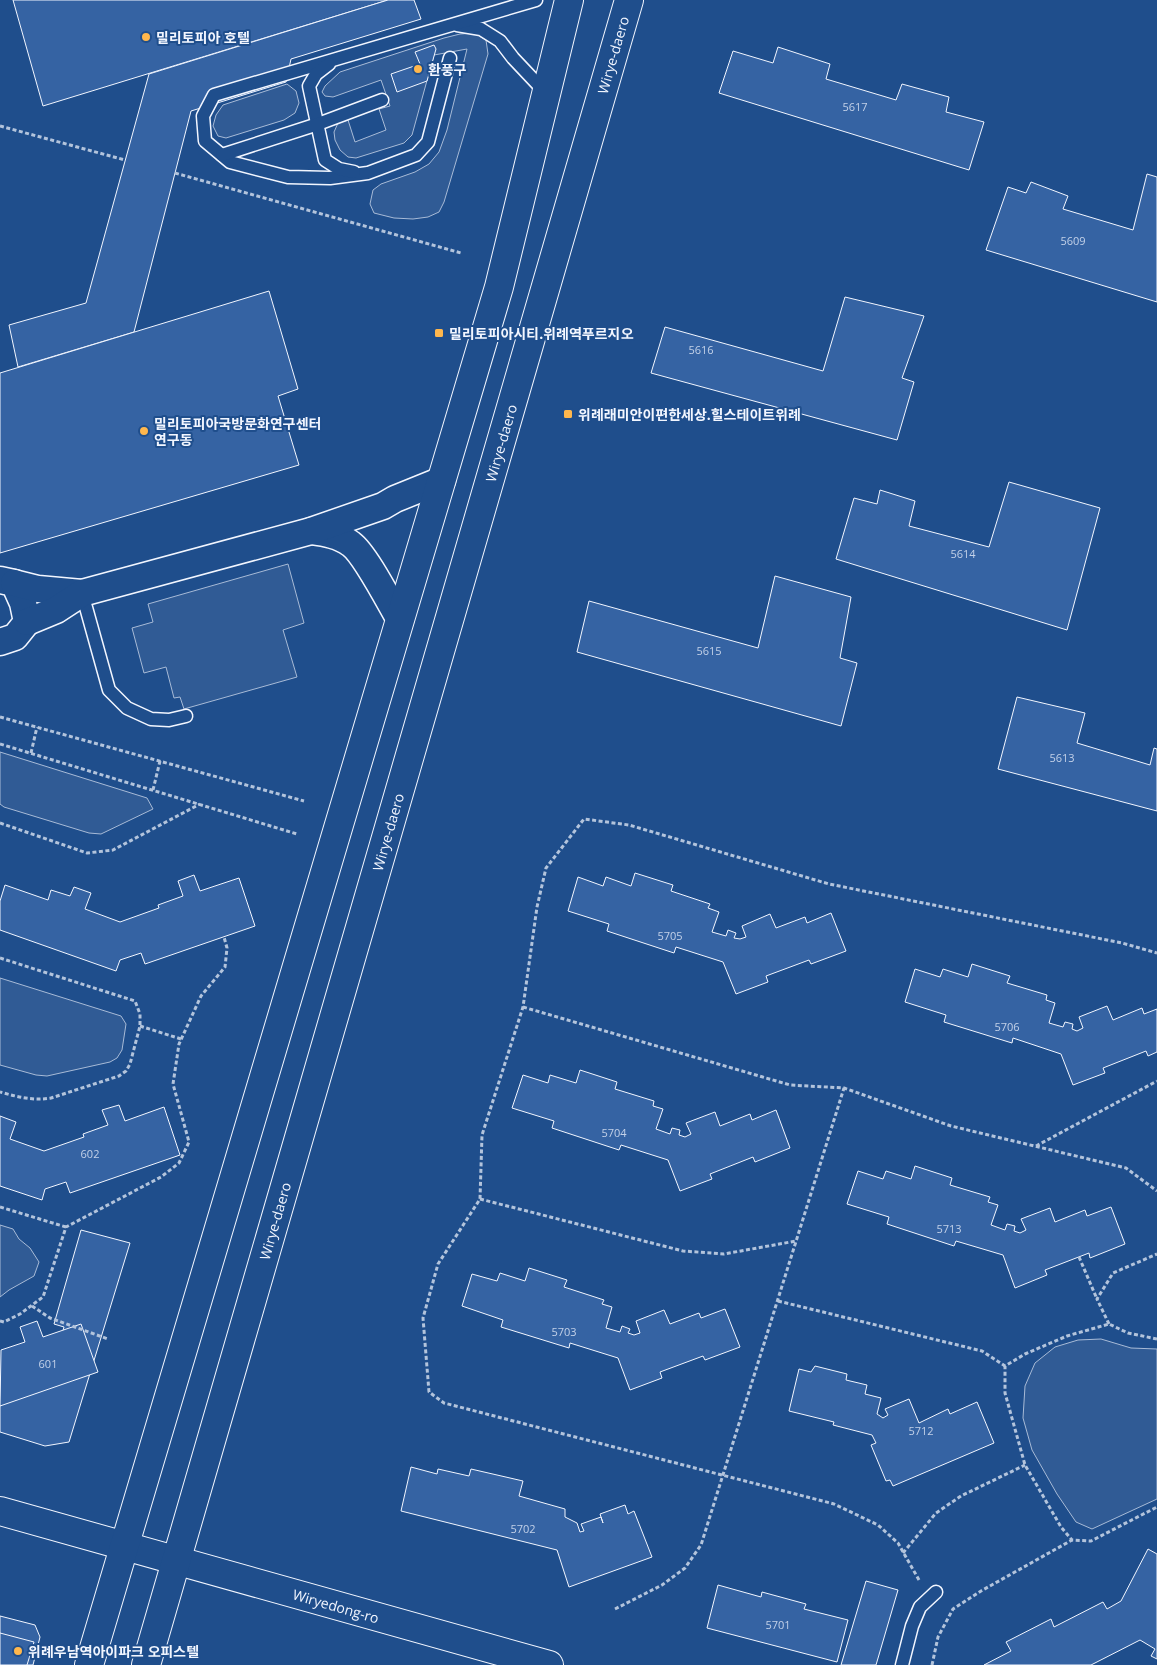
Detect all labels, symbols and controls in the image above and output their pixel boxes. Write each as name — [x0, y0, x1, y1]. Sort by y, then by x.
street label: Wirye-daero — [593, 14, 633, 96]
place label: 밀리토피아 호텔 — [156, 28, 250, 47]
marker: 밀리토피아 호텔 — [140, 31, 152, 43]
place label: 환풍구 — [428, 60, 467, 79]
marker: 환풍구 — [412, 63, 424, 75]
house number: 5617 — [842, 99, 868, 114]
house number: 5609 — [1060, 233, 1086, 248]
place label: 밀리토피아시티.위례역푸르지오 — [449, 324, 633, 343]
marker: 밀리토피아시티.위례역푸르지오 — [433, 327, 445, 339]
house number: 5616 — [688, 342, 714, 357]
street label: Wirye-daero — [481, 402, 521, 484]
place label: 위례래미안이편한세상.힐스테이트위례 — [578, 405, 801, 424]
marker: 위례래미안이편한세상.힐스테이트위례 — [562, 408, 574, 420]
place label: 밀리토피아국방문화연구센터 연구동 — [154, 414, 321, 449]
marker: 밀리토피아국방문화연구센터 연구동 — [138, 425, 150, 437]
house number: 5614 — [950, 546, 976, 561]
house number: 5615 — [696, 643, 722, 658]
house number: 5613 — [1049, 750, 1075, 765]
street label: Wirye-daero — [368, 791, 408, 873]
house number: 5705 — [657, 928, 683, 943]
house number: 5706 — [994, 1019, 1020, 1034]
house number: 5704 — [601, 1125, 627, 1140]
house number: 602 — [81, 1146, 99, 1161]
street label: Wirye-daero — [255, 1180, 295, 1262]
house number: 5713 — [936, 1221, 962, 1236]
house number: 5703 — [551, 1324, 577, 1339]
house number: 601 — [39, 1356, 57, 1371]
house number: 5712 — [908, 1423, 934, 1438]
house number: 5702 — [510, 1521, 536, 1536]
street label: Wiryedong-ro — [291, 1585, 381, 1627]
house number: 5701 — [765, 1617, 791, 1632]
place label: 위례우남역아이파크 오피스텔 — [28, 1642, 199, 1661]
marker: 위례우남역아이파크 오피스텔 — [12, 1645, 24, 1657]

